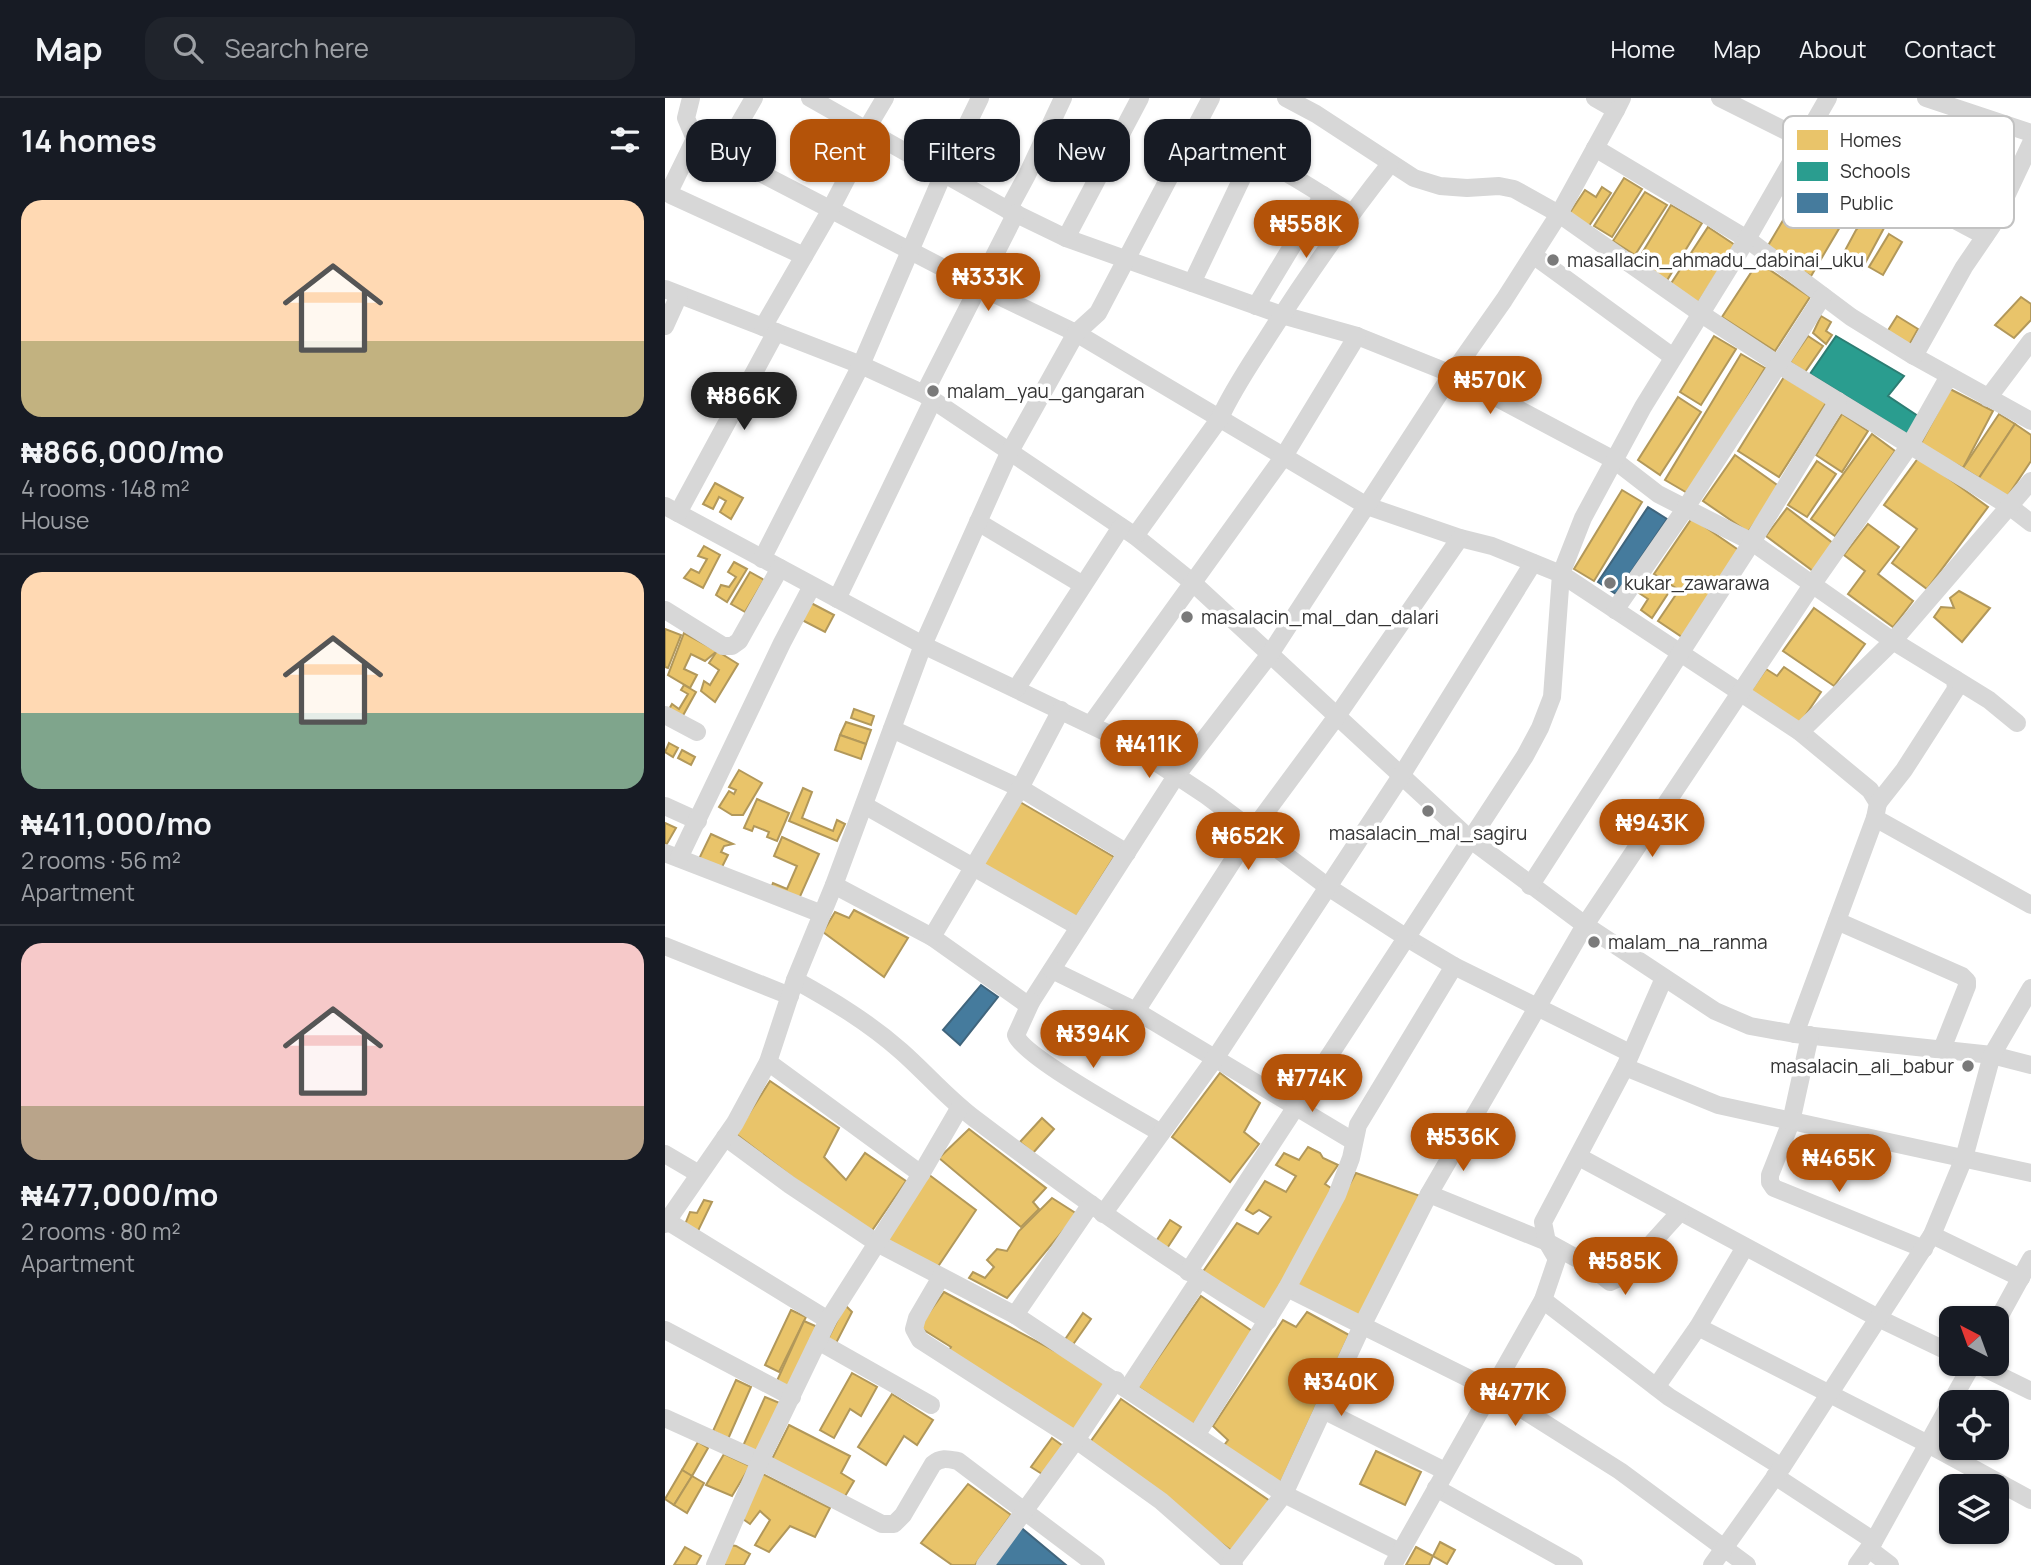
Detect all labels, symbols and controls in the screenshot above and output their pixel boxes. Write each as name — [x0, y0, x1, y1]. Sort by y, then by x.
search box — [145, 17, 635, 80]
text: Map — [35, 26, 103, 71]
icon: search — [169, 29, 207, 67]
text: Search here — [225, 30, 369, 66]
text: Home — [1610, 32, 1675, 65]
text: Map — [1713, 32, 1761, 65]
text: About — [1799, 32, 1867, 65]
text: Contact — [1905, 32, 1996, 65]
legend — [1783, 116, 2014, 228]
chip: Buy — [686, 119, 776, 182]
chip: Rent — [790, 119, 890, 182]
chip: Filters — [904, 119, 1020, 182]
chip: New — [1034, 119, 1130, 182]
chip: Apartment — [1144, 119, 1311, 182]
text: 14 homes — [21, 120, 157, 161]
icon: filters — [606, 121, 644, 159]
text: Homes — [1840, 127, 1901, 153]
text: Schools — [1840, 158, 1910, 184]
text: Public — [1840, 190, 1893, 216]
pin: ₦558K — [1257, 200, 1355, 260]
text: ₦558K — [1270, 207, 1342, 239]
icon: home — [270, 245, 396, 371]
place label: masallacin_ahmadu_dabinai_uku — [1567, 247, 1864, 273]
marker: masallacin_ahmadu_dabinai_uku — [1545, 252, 1561, 268]
pin: ₦333K — [939, 254, 1037, 313]
text: ₦333K — [952, 260, 1024, 292]
pin: ₦570K — [1441, 356, 1539, 416]
text: ₦570K — [1454, 363, 1526, 395]
pin: ₦866K — [695, 372, 793, 432]
place label: malam_yau_gangaran — [947, 378, 1145, 404]
text: ₦866K — [707, 379, 781, 411]
marker: malam_yau_gangaran — [925, 383, 941, 399]
text: ₦866,000/mo — [21, 431, 224, 472]
text: 4 rooms · 148 m² — [21, 472, 190, 504]
text: House — [21, 504, 90, 536]
place label: kukar_zawarawa — [1624, 570, 1770, 596]
marker: kukar_zawarawa — [1602, 575, 1618, 591]
place label: masalacin_mal_dan_dalari — [1201, 604, 1439, 630]
marker: masalacin_mal_dan_dalari — [1179, 609, 1195, 625]
icon: home — [270, 617, 396, 743]
pin: ₦411K — [1100, 720, 1198, 780]
text: ₦411K — [1116, 727, 1182, 759]
pin: ₦943K — [1603, 800, 1701, 859]
text: ₦411,000/mo — [21, 803, 212, 844]
marker: masalacin_mal_sagiru — [1420, 803, 1436, 819]
text: ₦943K — [1615, 806, 1689, 838]
pin: ₦652K — [1199, 812, 1297, 872]
text: ₦652K — [1212, 819, 1284, 851]
place label: masalacin_mal_sagiru — [1329, 820, 1527, 846]
text: 2 rooms · 56 m² — [21, 844, 181, 876]
text: Apartment — [21, 876, 135, 908]
place label: malam_na_ranma — [1608, 929, 1768, 955]
marker: malam_na_ranma — [1586, 934, 1602, 950]
icon: home — [270, 988, 396, 1114]
pin: ₦394K — [1044, 1010, 1142, 1070]
text: ₦394K — [1056, 1017, 1130, 1049]
place label: masalacin_ali_babur — [1770, 1053, 1954, 1079]
pin: ₦774K — [1263, 1054, 1361, 1114]
marker: masalacin_ali_babur — [1960, 1058, 1976, 1074]
text: ₦774K — [1277, 1061, 1347, 1093]
pin: ₦536K — [1414, 1114, 1512, 1173]
text: ₦536K — [1427, 1120, 1499, 1152]
pin: ₦465K — [1790, 1134, 1888, 1194]
text: ₦465K — [1802, 1141, 1876, 1173]
text: ₦477,000/mo — [21, 1174, 218, 1215]
text: 2 rooms · 80 m² — [21, 1215, 181, 1247]
pin: ₦585K — [1576, 1238, 1674, 1297]
text: ₦585K — [1589, 1244, 1661, 1276]
text: Apartment — [21, 1247, 135, 1279]
north arrow — [1939, 1306, 2009, 1376]
map controls — [1939, 1306, 2009, 1544]
pin: ₦340K — [1292, 1358, 1390, 1418]
text: ₦340K — [1304, 1365, 1378, 1397]
pin: ₦477K — [1466, 1368, 1564, 1428]
text: ₦477K — [1480, 1375, 1550, 1407]
button: locate — [1939, 1390, 2009, 1460]
button: layers — [1939, 1474, 2009, 1544]

